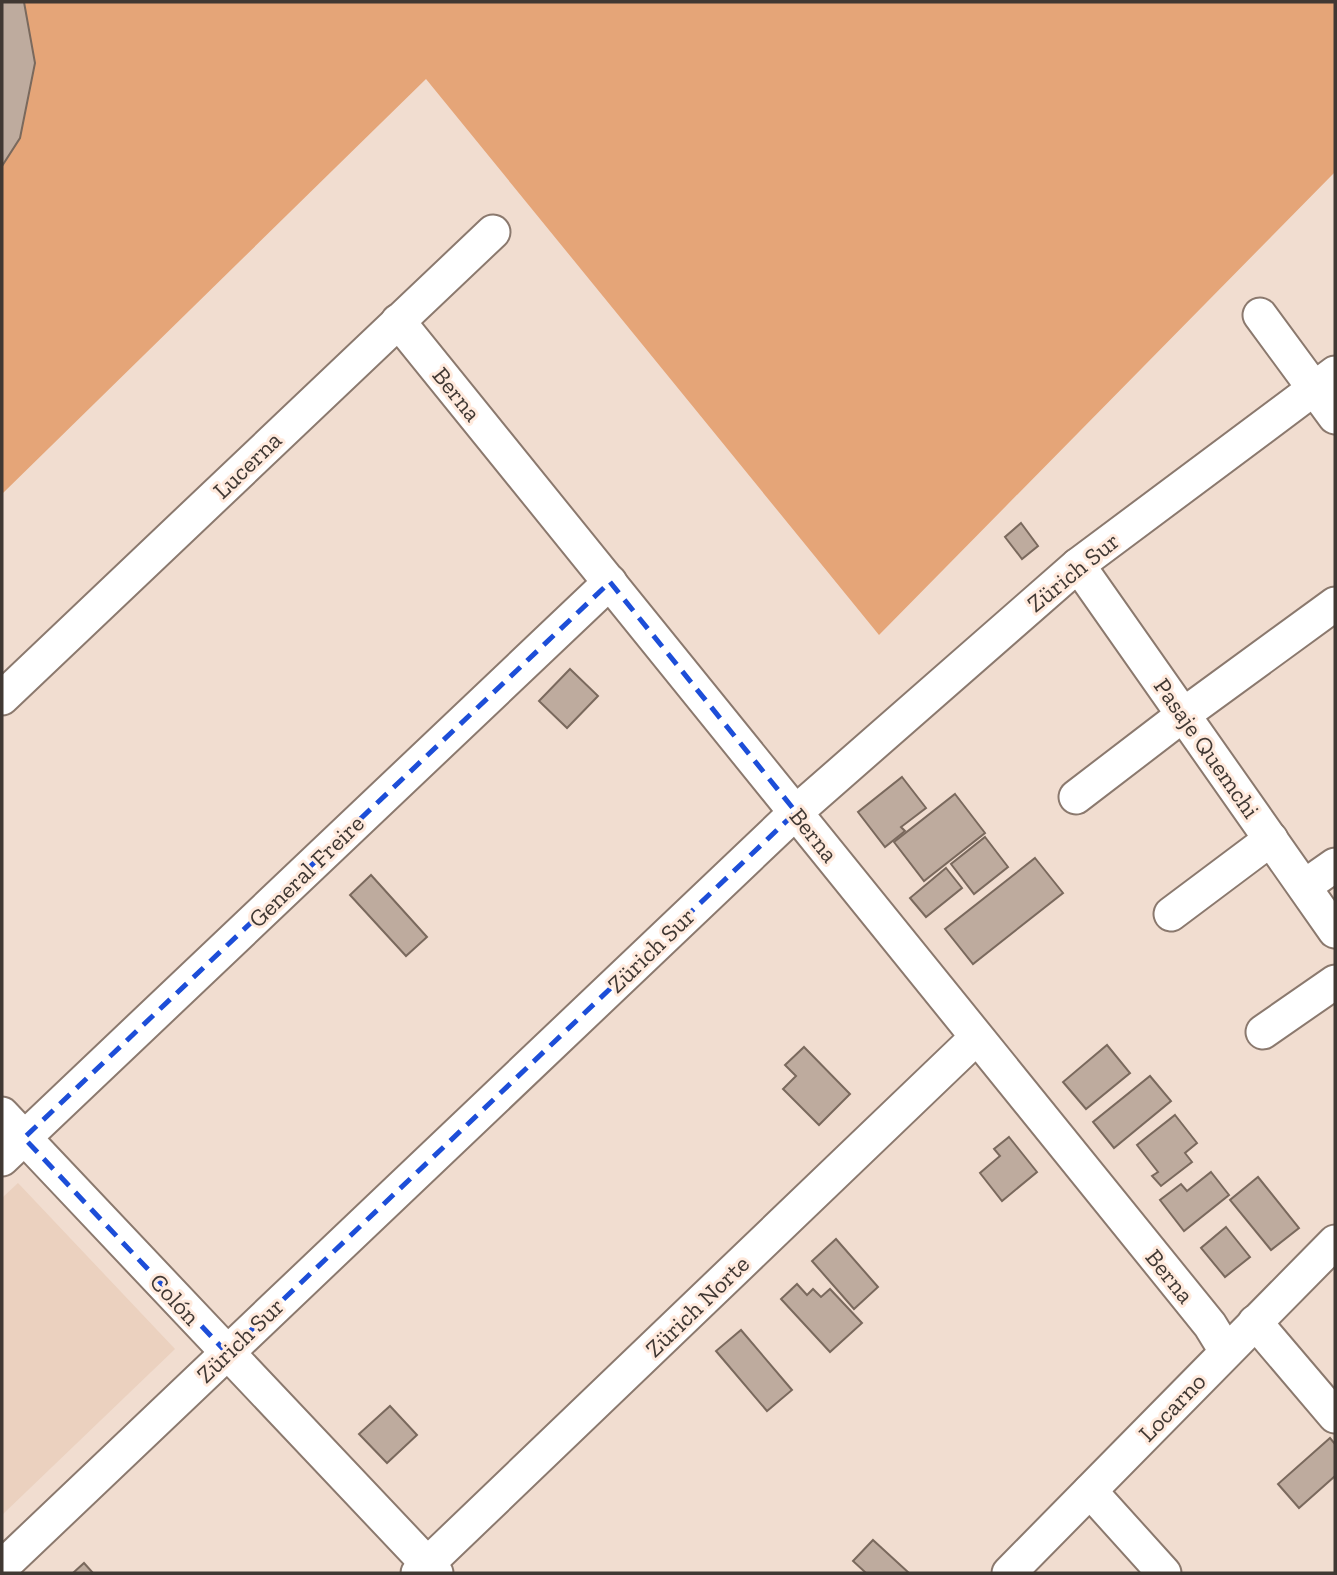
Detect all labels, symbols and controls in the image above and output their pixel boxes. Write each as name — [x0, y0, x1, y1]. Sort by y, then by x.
street label: Berna — [426, 361, 488, 427]
street label: Lucerna — [207, 425, 288, 505]
street label: Zürich Sur — [1021, 526, 1125, 618]
street label: Pasaje Quemchi — [1148, 672, 1266, 824]
street label: Berna — [783, 802, 845, 868]
street label: General Freire — [242, 809, 370, 933]
street label: Zürich Sur — [601, 901, 701, 999]
street label: Berna — [1139, 1243, 1201, 1309]
street label: Zürich Norte — [639, 1249, 755, 1363]
street label: Colón — [144, 1267, 206, 1331]
street label: Zürich Sur — [190, 1291, 290, 1389]
street label: Locarno — [1132, 1367, 1212, 1447]

